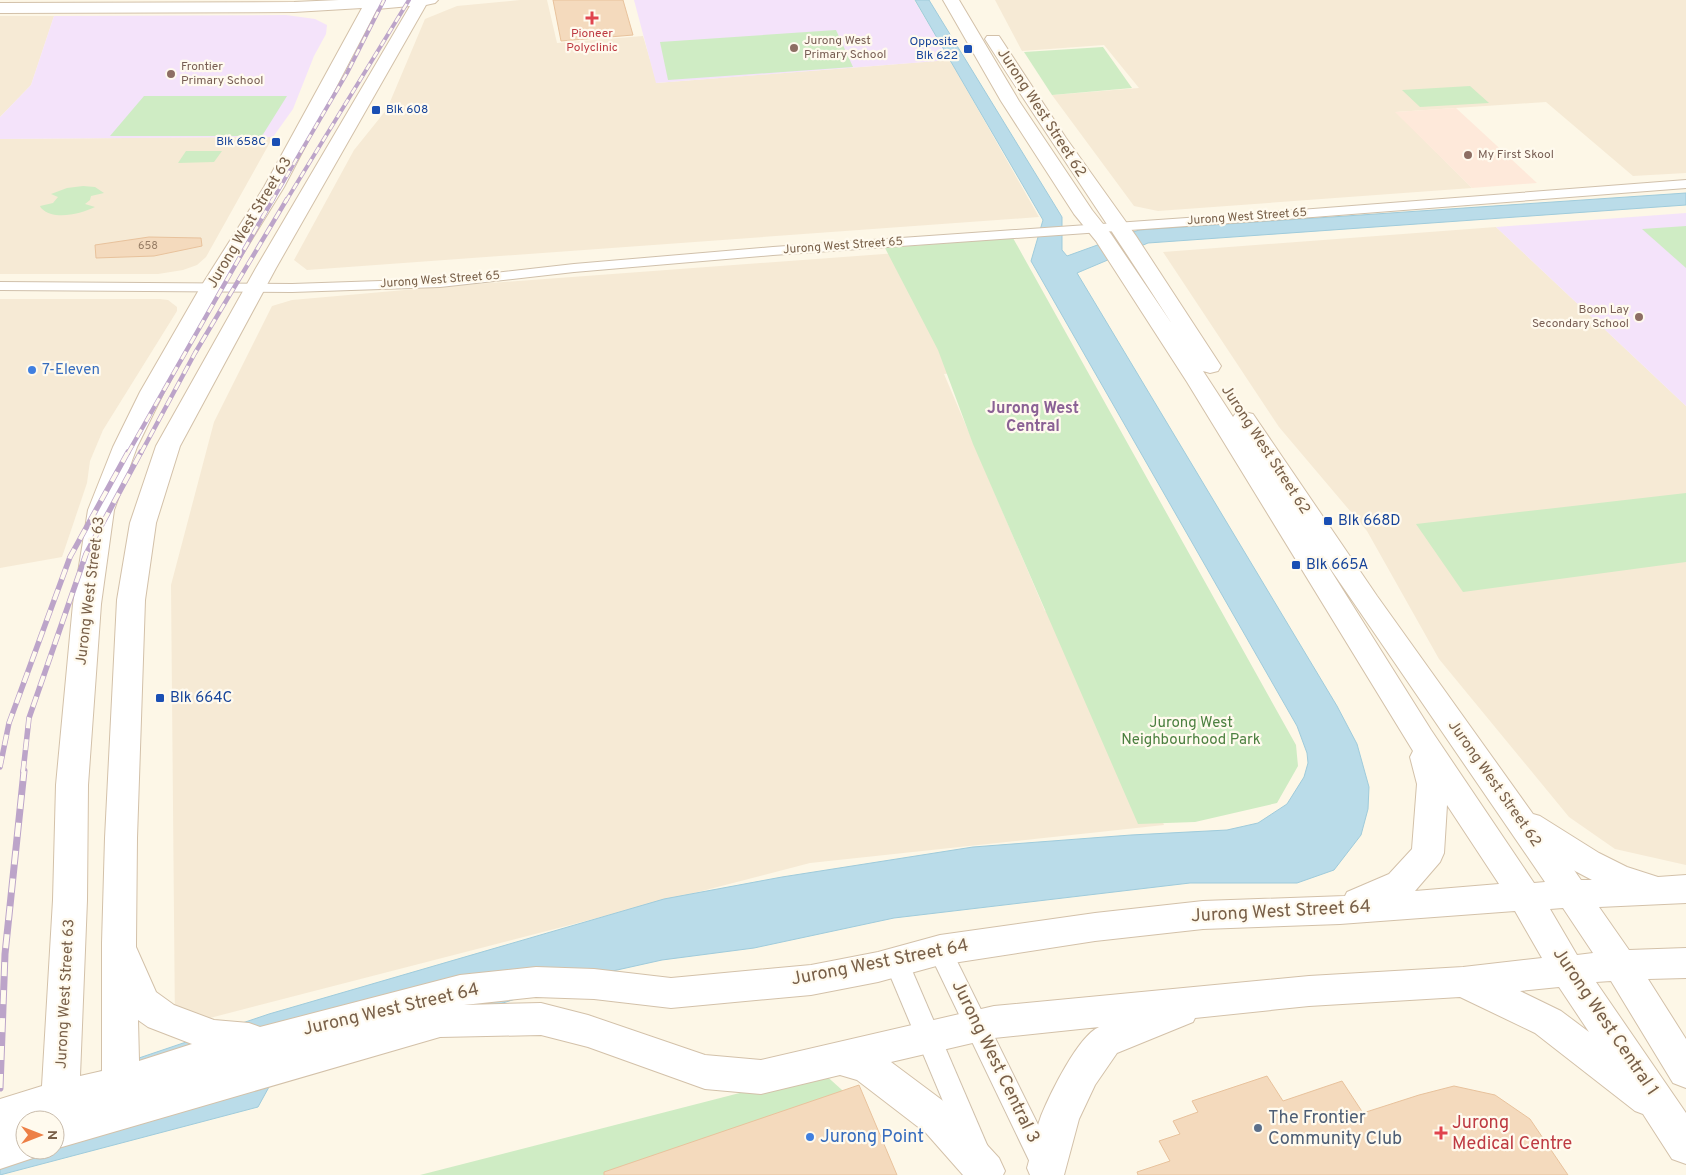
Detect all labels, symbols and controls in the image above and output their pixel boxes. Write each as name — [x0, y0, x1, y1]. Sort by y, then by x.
marker: Pioneer Polyclinic — [585, 11, 599, 25]
place label: Pioneer Polyclinic — [566, 26, 618, 56]
place label: Jurong West Primary School — [804, 33, 887, 63]
place label: Opposite Blk 622 — [909, 34, 958, 64]
marker: Jurong West Primary School — [788, 42, 800, 54]
marker: Opposite Blk 622 — [962, 43, 974, 55]
street label: Jurong West Street 62 — [992, 45, 1090, 181]
place label: Frontier Primary School — [181, 59, 264, 89]
marker: Frontier Primary School — [165, 68, 177, 80]
place label: Blk 608 — [386, 102, 428, 118]
marker: Blk 608 — [370, 104, 382, 116]
place label: Blk 658C — [216, 134, 266, 150]
marker: Blk 658C — [270, 136, 282, 148]
place label: My First Skool — [1478, 147, 1554, 163]
marker: My First Skool — [1462, 149, 1474, 161]
street label: Jurong West Street 63 — [203, 154, 297, 292]
street label: Jurong West Street 65 — [1186, 205, 1308, 229]
street label: Jurong West Street 65 — [782, 234, 904, 258]
house number: 658 — [138, 239, 158, 253]
street label: Jurong West Street 65 — [379, 268, 501, 292]
place label: Boon Lay Secondary School — [1532, 302, 1629, 332]
marker: Boon Lay Secondary School — [1633, 311, 1645, 323]
place label: 7-Eleven — [42, 361, 100, 380]
marker: 7-Eleven — [26, 364, 38, 376]
street label: Jurong West Street 62 — [1216, 382, 1314, 518]
district label: Jurong West Central — [987, 399, 1079, 437]
place label: Blk 668D — [1338, 512, 1401, 531]
street label: Jurong West Street 63 — [72, 515, 110, 667]
marker: Blk 668D — [1322, 515, 1334, 527]
place label: Blk 665A — [1306, 556, 1368, 575]
marker: Blk 665A — [1290, 559, 1302, 571]
place label: Blk 664C — [170, 689, 232, 708]
marker: Blk 664C — [154, 692, 166, 704]
park label: Jurong West Neighbourhood Park — [1121, 714, 1261, 750]
street label: Jurong West Street 62 — [1443, 717, 1545, 851]
street label: Jurong West Street 64 — [1190, 896, 1372, 928]
street label: Jurong West Street 63 — [53, 919, 79, 1069]
street label: Jurong West Street 64 — [789, 935, 971, 991]
street label: Jurong West Central 1 — [1547, 943, 1663, 1101]
street label: Jurong West Central 3 — [946, 977, 1044, 1147]
street label: Jurong West Street 64 — [301, 979, 481, 1041]
place label: The Frontier Community Club — [1268, 1107, 1402, 1151]
north arrow — [15, 1110, 65, 1160]
place label: Jurong Medical Centre — [1452, 1112, 1572, 1156]
marker: The Frontier Community Club — [1252, 1122, 1264, 1134]
place label: Jurong Point — [820, 1126, 924, 1149]
marker: Jurong Medical Centre — [1434, 1126, 1448, 1140]
text: N — [43, 1130, 60, 1140]
marker: Jurong Point — [804, 1131, 816, 1143]

